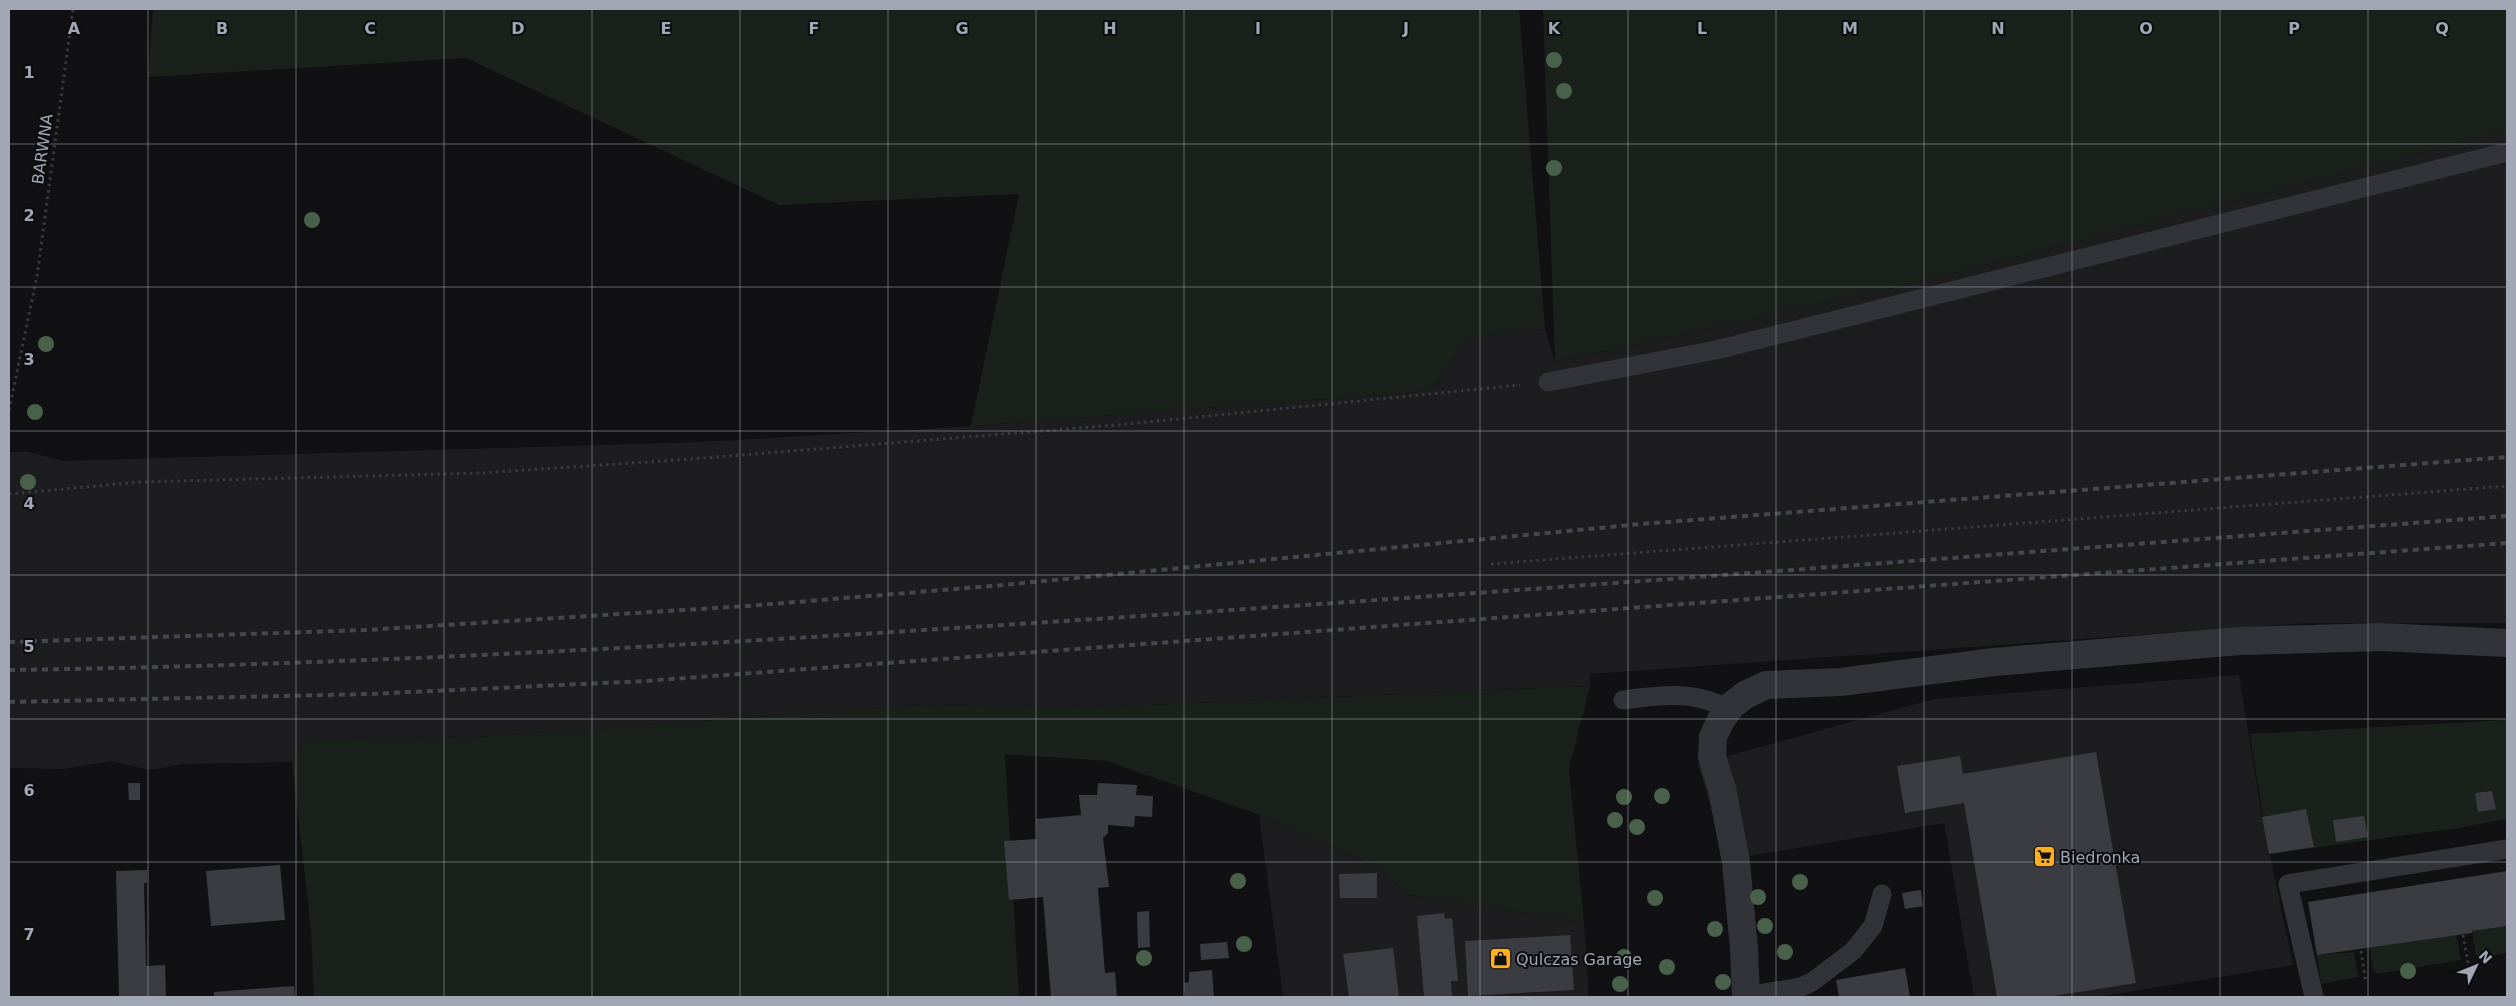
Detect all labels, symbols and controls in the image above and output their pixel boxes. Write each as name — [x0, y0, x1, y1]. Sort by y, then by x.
text: A — [68, 19, 81, 38]
text: B — [216, 19, 228, 38]
text: C — [364, 19, 376, 38]
text: D — [511, 19, 525, 38]
text: E — [661, 19, 671, 38]
text: F — [809, 19, 819, 38]
text: G — [955, 19, 969, 38]
text: H — [1103, 19, 1117, 38]
text: I — [1255, 19, 1261, 38]
text: J — [1402, 19, 1409, 38]
text: K — [1548, 19, 1561, 38]
text: L — [1697, 19, 1707, 38]
text: M — [1842, 19, 1858, 38]
text: N — [1991, 19, 2005, 38]
text: O — [2139, 19, 2153, 38]
text: P — [2288, 19, 2300, 38]
text: Q — [2435, 19, 2449, 38]
text: 1 — [23, 63, 35, 82]
street label: BARWNA — [28, 112, 57, 186]
text: 2 — [23, 206, 35, 225]
text: 3 — [23, 350, 35, 369]
text: 4 — [23, 494, 35, 513]
text: 5 — [23, 637, 35, 656]
text: 6 — [23, 781, 35, 800]
supermarket icon: Biedronka — [2032, 845, 2056, 869]
place label: Biedronka — [2060, 848, 2140, 867]
text: 7 — [23, 925, 35, 944]
north arrow — [2451, 941, 2501, 991]
shop icon: Qulczas Garage — [1488, 947, 1512, 971]
text: N — [2476, 947, 2495, 967]
place label: Qulczas Garage — [1516, 950, 1642, 969]

